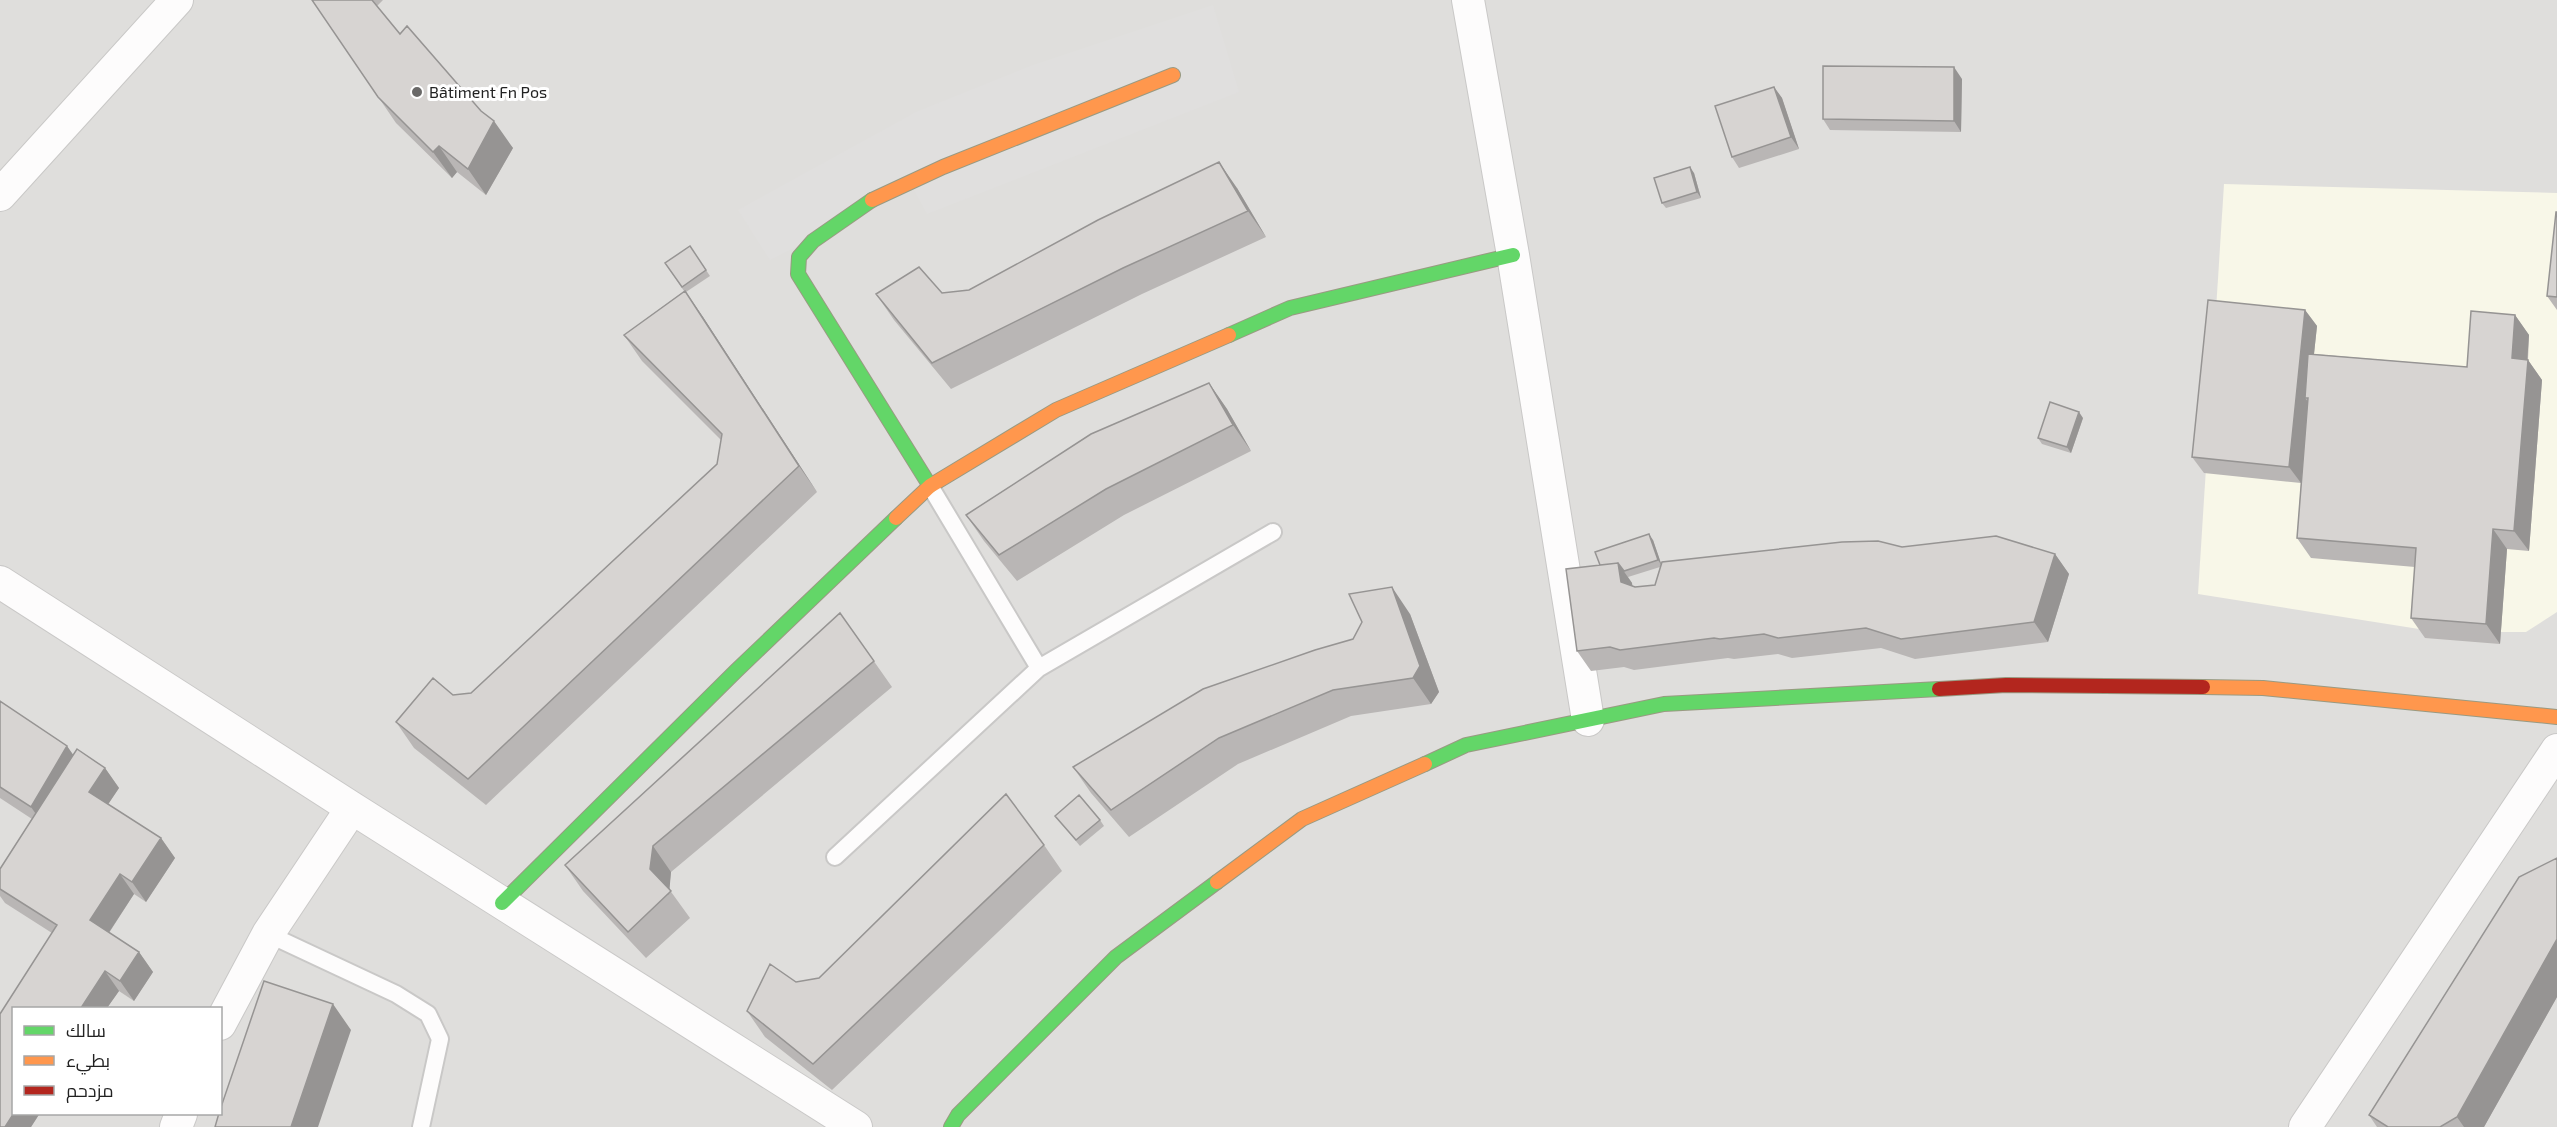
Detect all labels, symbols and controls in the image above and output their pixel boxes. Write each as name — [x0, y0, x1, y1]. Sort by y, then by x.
place label: Bâtiment Fn Pos — [429, 82, 547, 101]
marker: Bâtiment Fn Pos — [410, 85, 424, 99]
legend — [12, 1007, 222, 1115]
text: سالك — [66, 1019, 106, 1041]
text: بطيء — [66, 1049, 110, 1075]
text: مزدحم — [66, 1079, 114, 1103]

